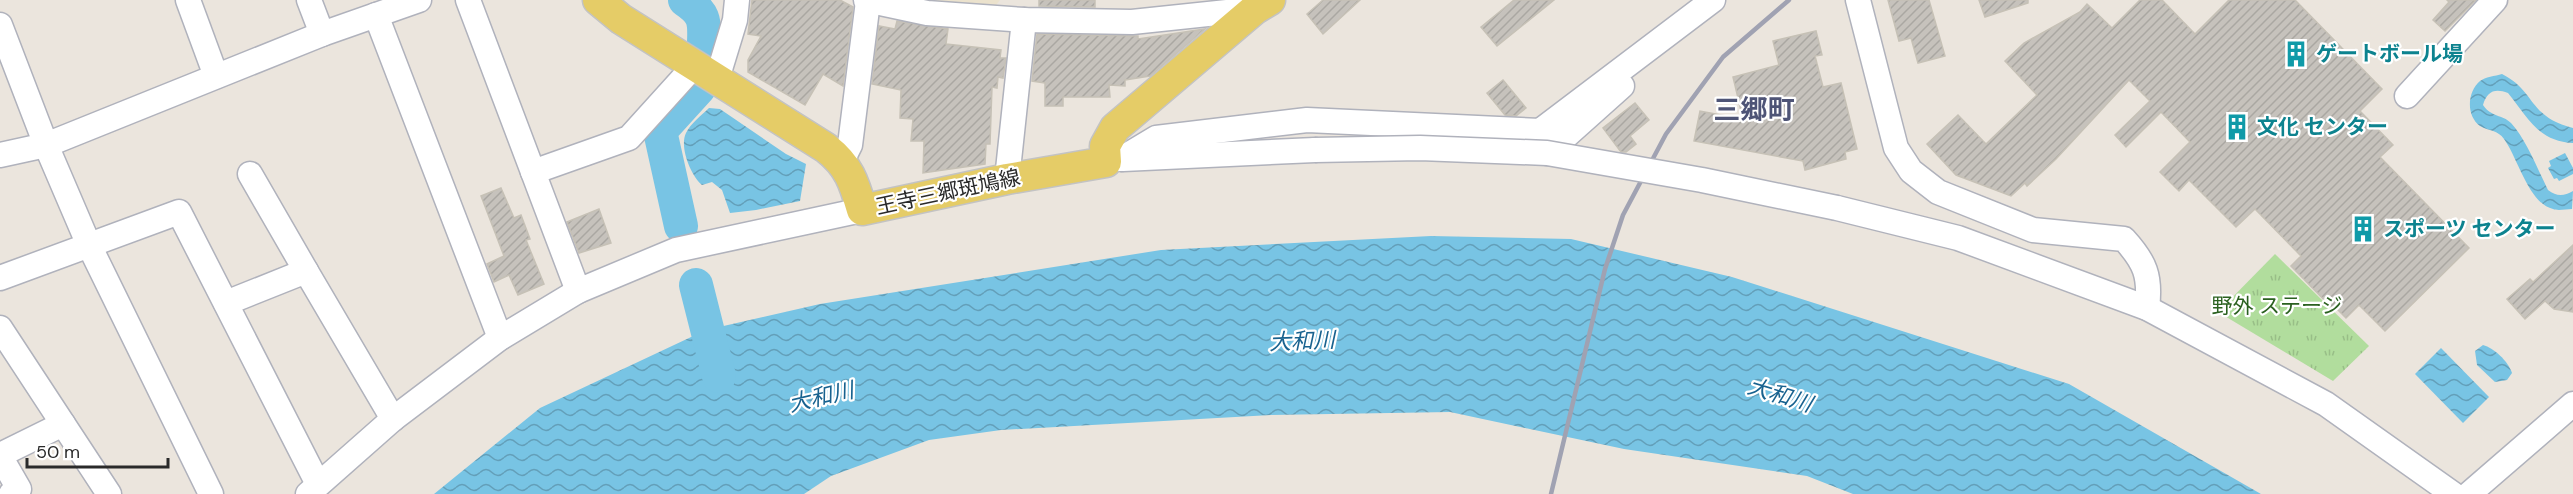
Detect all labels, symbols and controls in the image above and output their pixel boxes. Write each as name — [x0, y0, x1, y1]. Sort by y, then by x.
building icon: ゲートボール場 — [2281, 39, 2311, 69]
place label: ゲートボール場 — [2316, 40, 2463, 68]
district label: 三郷町 — [1714, 92, 1795, 127]
building icon: 文化 センター — [2222, 112, 2252, 142]
place label: 文化 センター — [2257, 113, 2388, 141]
street label: 王寺三郷斑鳩線 — [873, 163, 1023, 221]
building icon: スポーツ センター — [2348, 214, 2378, 244]
place label: スポーツ センター — [2383, 215, 2556, 243]
park label: 野外 ステージ — [2211, 292, 2343, 320]
water label: 大和川 — [1269, 325, 1337, 357]
water label: 大和川 — [1744, 371, 1818, 419]
water label: 大和川 — [786, 375, 858, 419]
scale bar — [27, 431, 168, 469]
text: 50 m — [36, 440, 80, 464]

